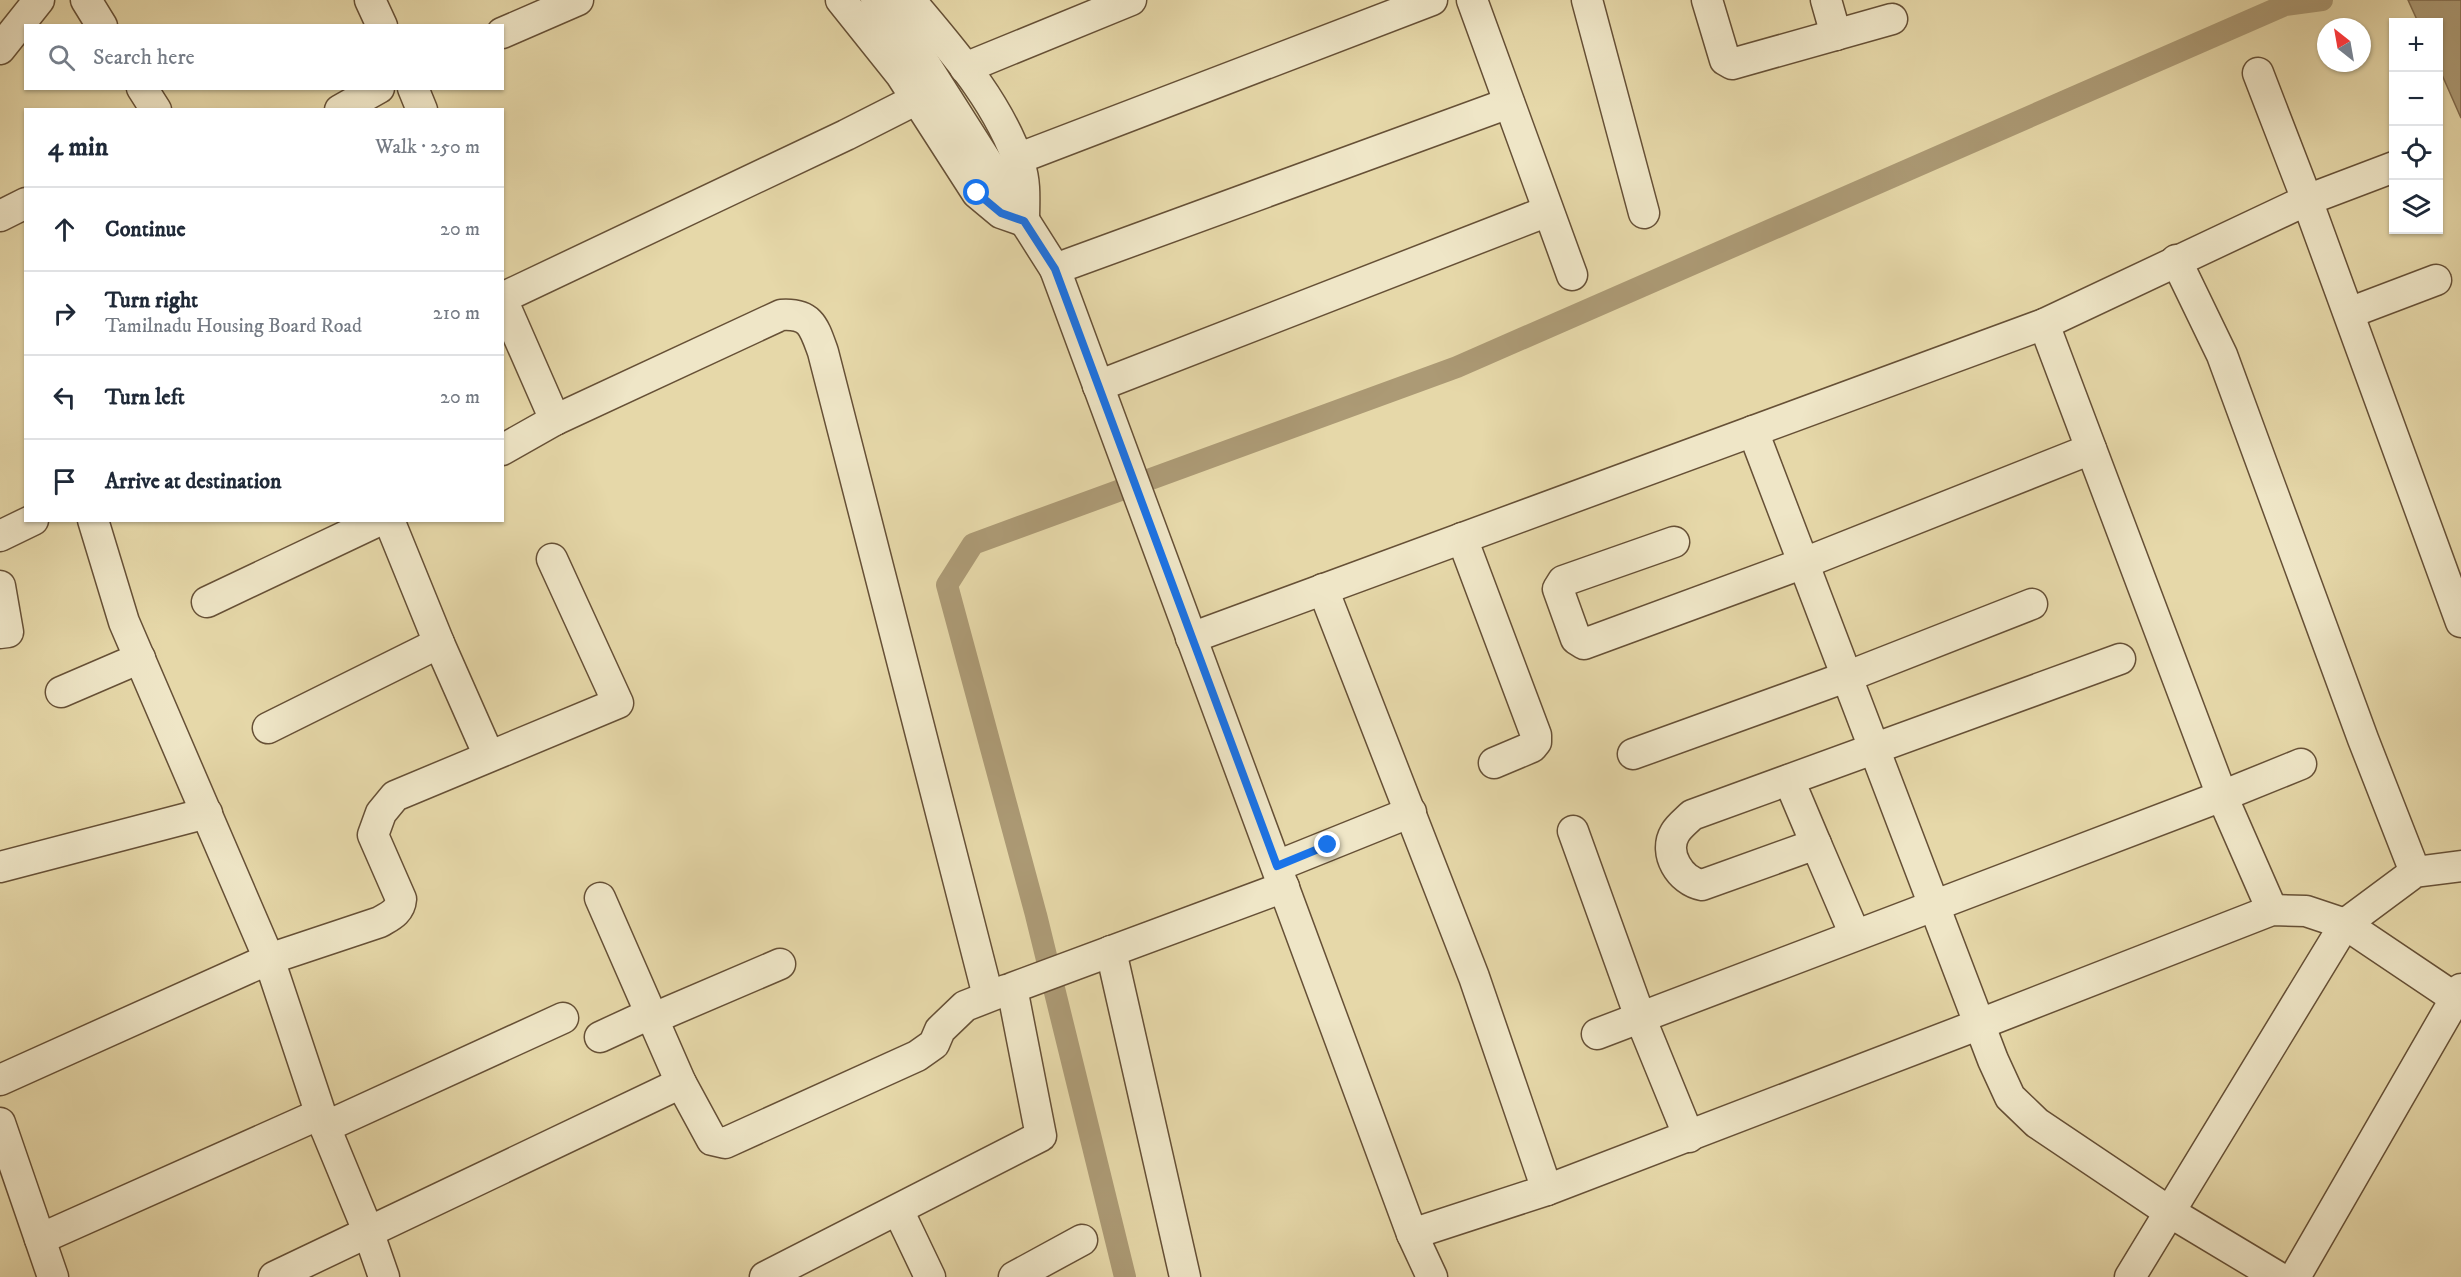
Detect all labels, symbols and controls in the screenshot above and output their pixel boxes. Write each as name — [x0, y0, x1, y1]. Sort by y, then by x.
north arrow — [2317, 18, 2371, 72]
map controls — [2389, 18, 2443, 234]
button: + — [2389, 18, 2443, 72]
search box — [24, 24, 504, 90]
icon: search — [45, 41, 78, 74]
text: Search here — [93, 44, 195, 71]
button: − — [2389, 72, 2443, 126]
button: locate — [2389, 126, 2443, 180]
text: 4 min — [48, 131, 108, 164]
text: Walk · 250 m — [375, 135, 480, 160]
route start — [963, 179, 989, 205]
button: layers — [2389, 180, 2443, 234]
icon: ahead — [48, 213, 81, 246]
text: Continue — [105, 216, 186, 243]
text: 20 m — [440, 217, 480, 242]
text: Turn right — [105, 287, 198, 314]
icon: right — [48, 297, 81, 330]
text: 210 m — [433, 301, 480, 326]
text: Tamilnadu Housing Board Road — [105, 314, 362, 339]
icon: left — [48, 381, 81, 414]
text: Turn left — [105, 384, 185, 411]
text: 20 m — [440, 385, 480, 410]
icon: arrive — [48, 465, 81, 498]
text: Arrive at destination — [105, 468, 282, 495]
route end — [1314, 831, 1340, 857]

